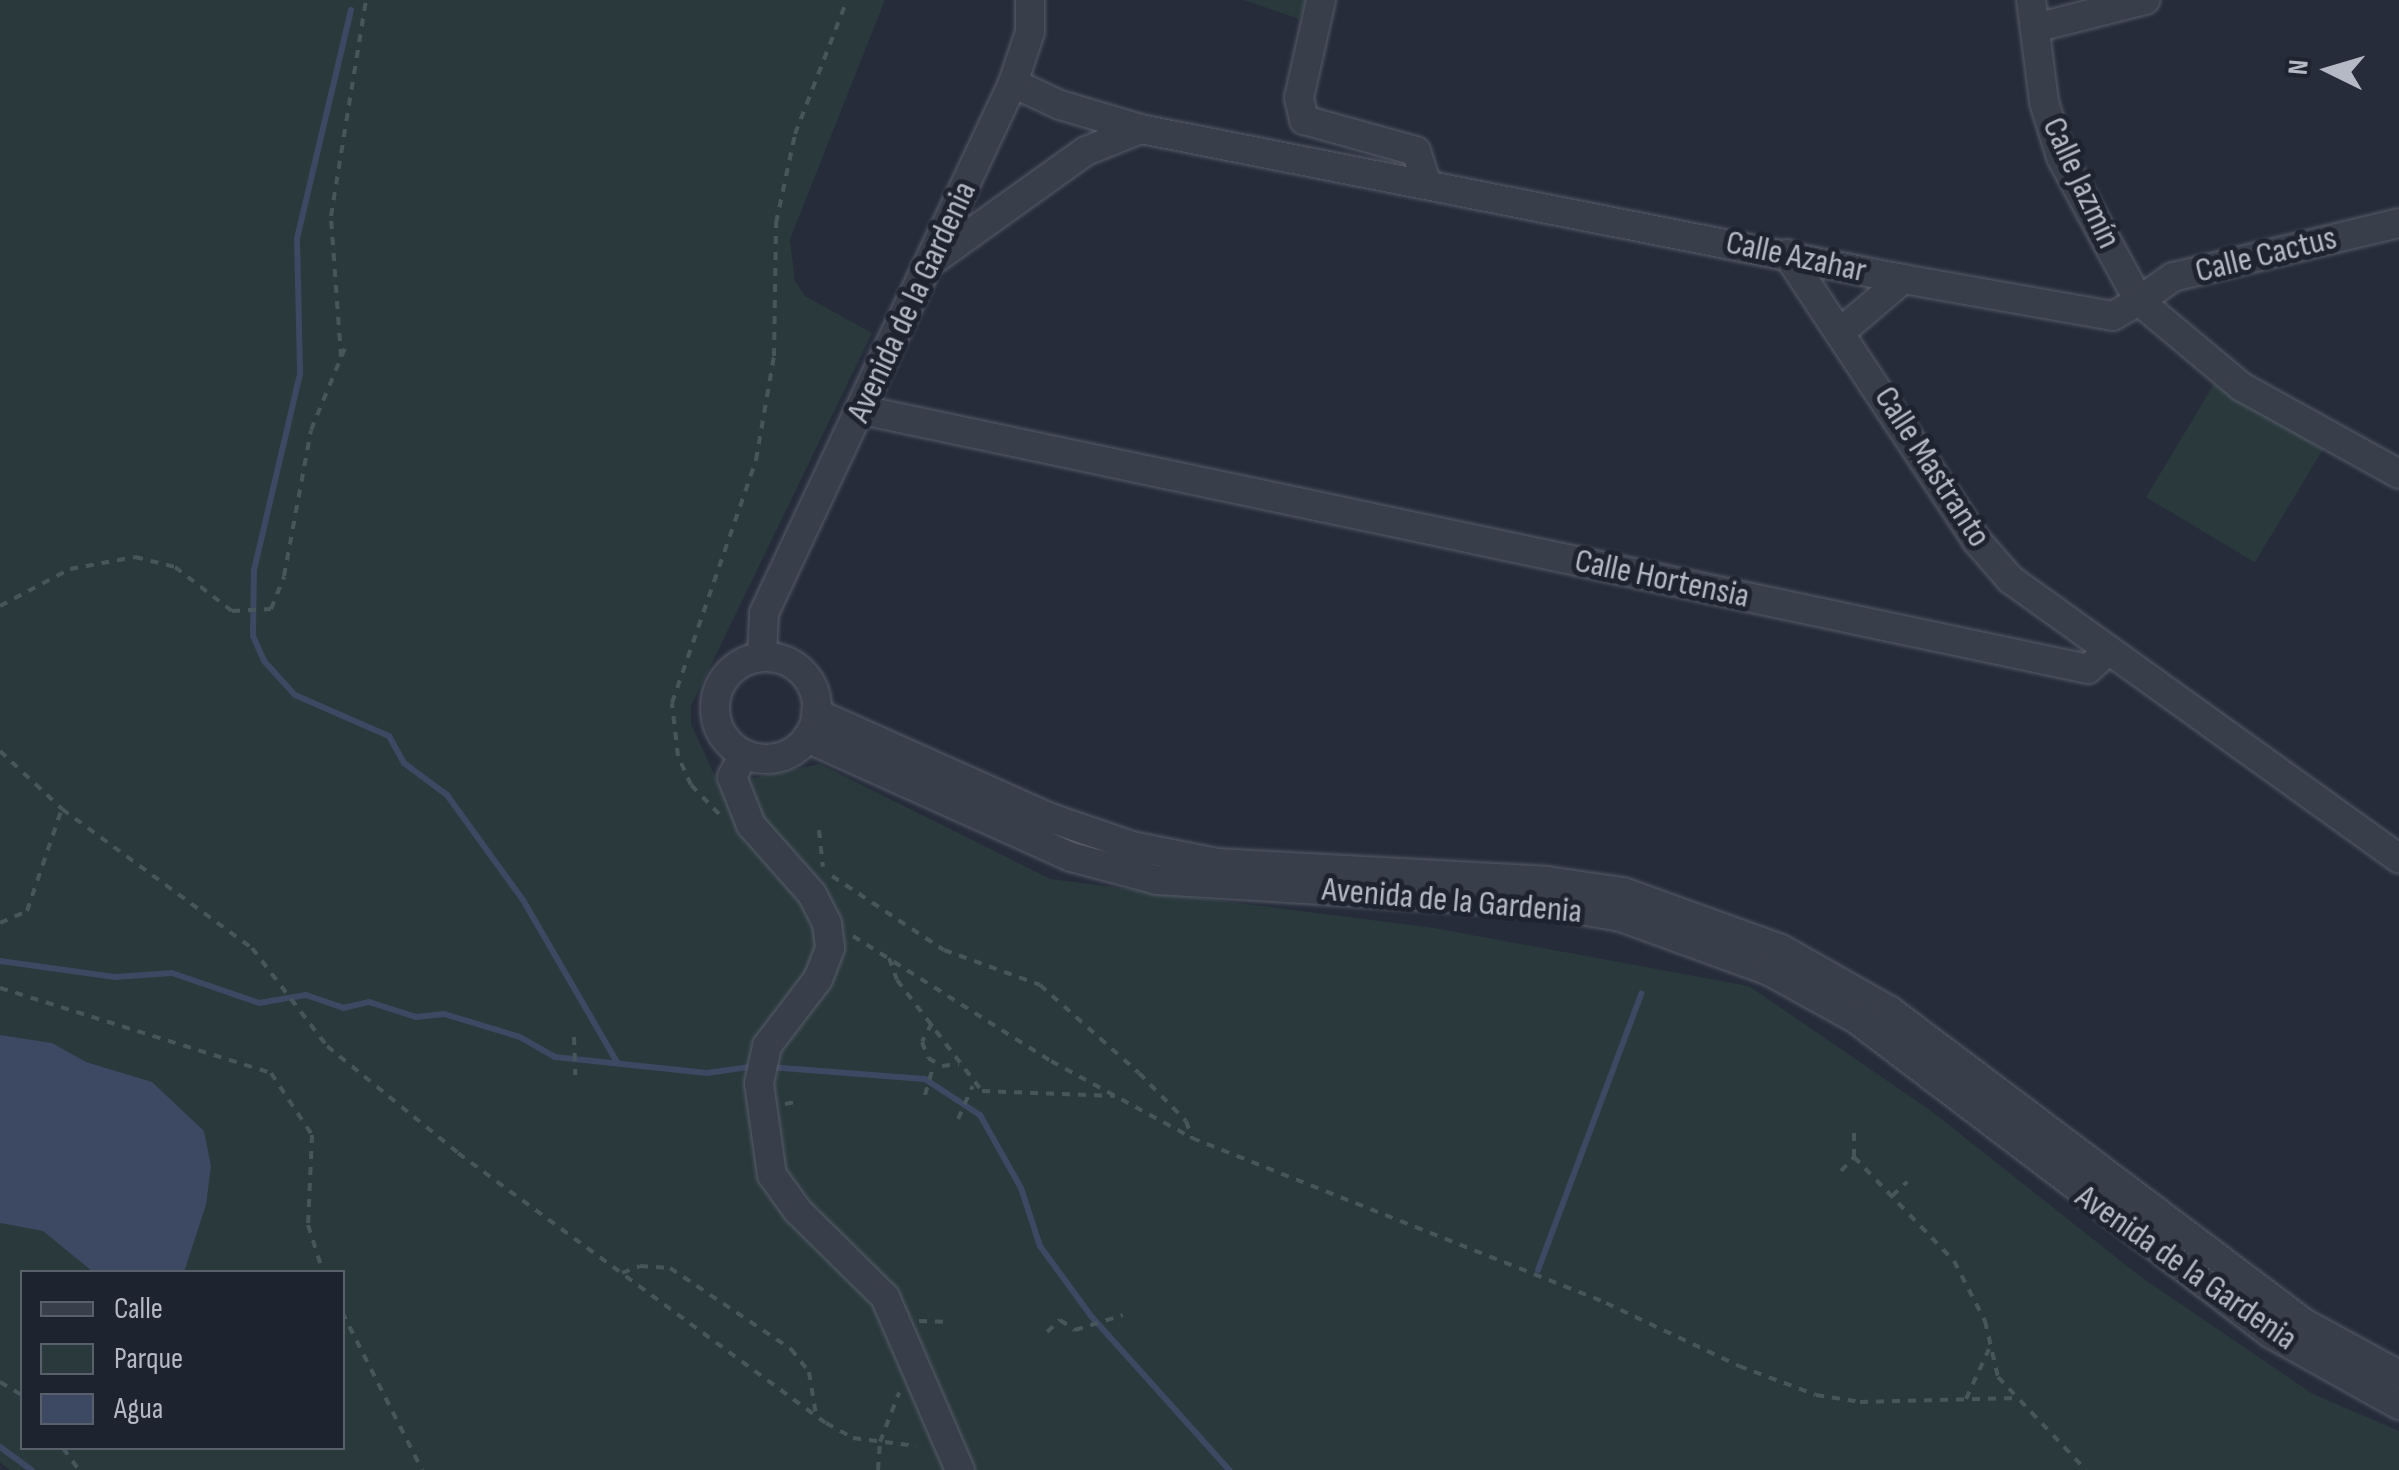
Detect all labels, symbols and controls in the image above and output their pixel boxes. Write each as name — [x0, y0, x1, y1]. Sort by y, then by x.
north arrow — [2279, 20, 2379, 120]
text: N — [2282, 58, 2316, 76]
street label: Calle Jazmín — [2032, 111, 2130, 255]
street label: Avenida de la Gardenia — [838, 175, 986, 429]
street label: Calle Cactus — [2191, 217, 2341, 293]
street label: Calle Azahar — [1722, 222, 1870, 292]
street label: Calle Mastranto — [1865, 379, 1999, 555]
street label: Calle Hortensia — [1571, 540, 1753, 618]
street label: Avenida de la Gardenia — [1320, 869, 1584, 933]
street label: Avenida de la Gardenia — [2067, 1176, 2305, 1360]
legend — [20, 1270, 345, 1450]
text: Calle — [114, 1291, 163, 1327]
text: Parque — [114, 1341, 183, 1377]
text: Agua — [114, 1391, 163, 1427]

